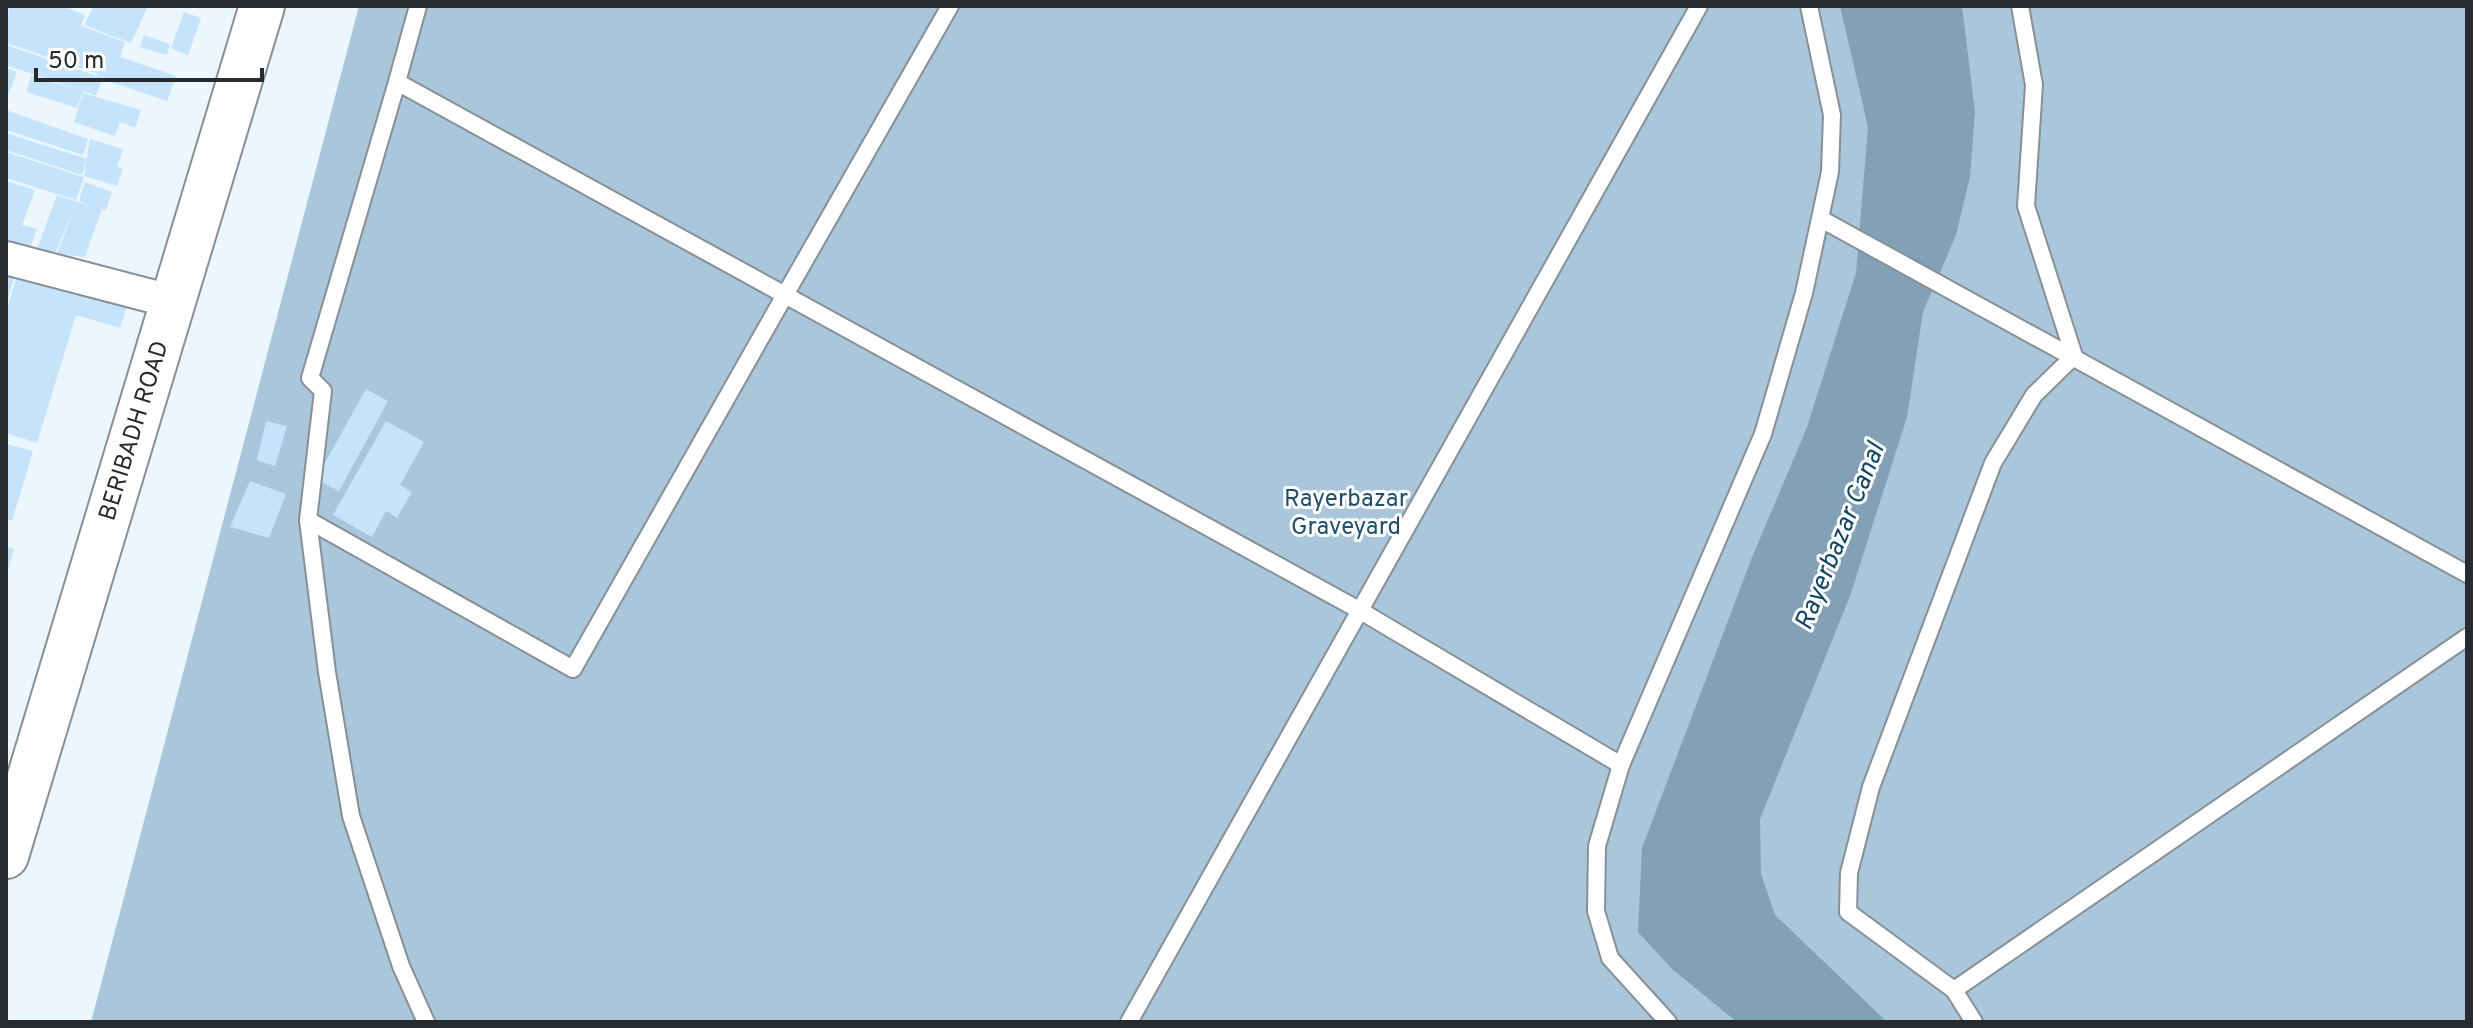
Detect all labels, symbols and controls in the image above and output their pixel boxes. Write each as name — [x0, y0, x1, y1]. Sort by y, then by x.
scale bar — [36, 32, 262, 82]
text: 50 m — [48, 47, 104, 77]
street label: BERIBADH ROAD — [93, 337, 177, 525]
water label: Rayerbazar Canal — [1788, 437, 1894, 635]
park label: Rayerbazar Graveyard — [1284, 485, 1408, 543]

